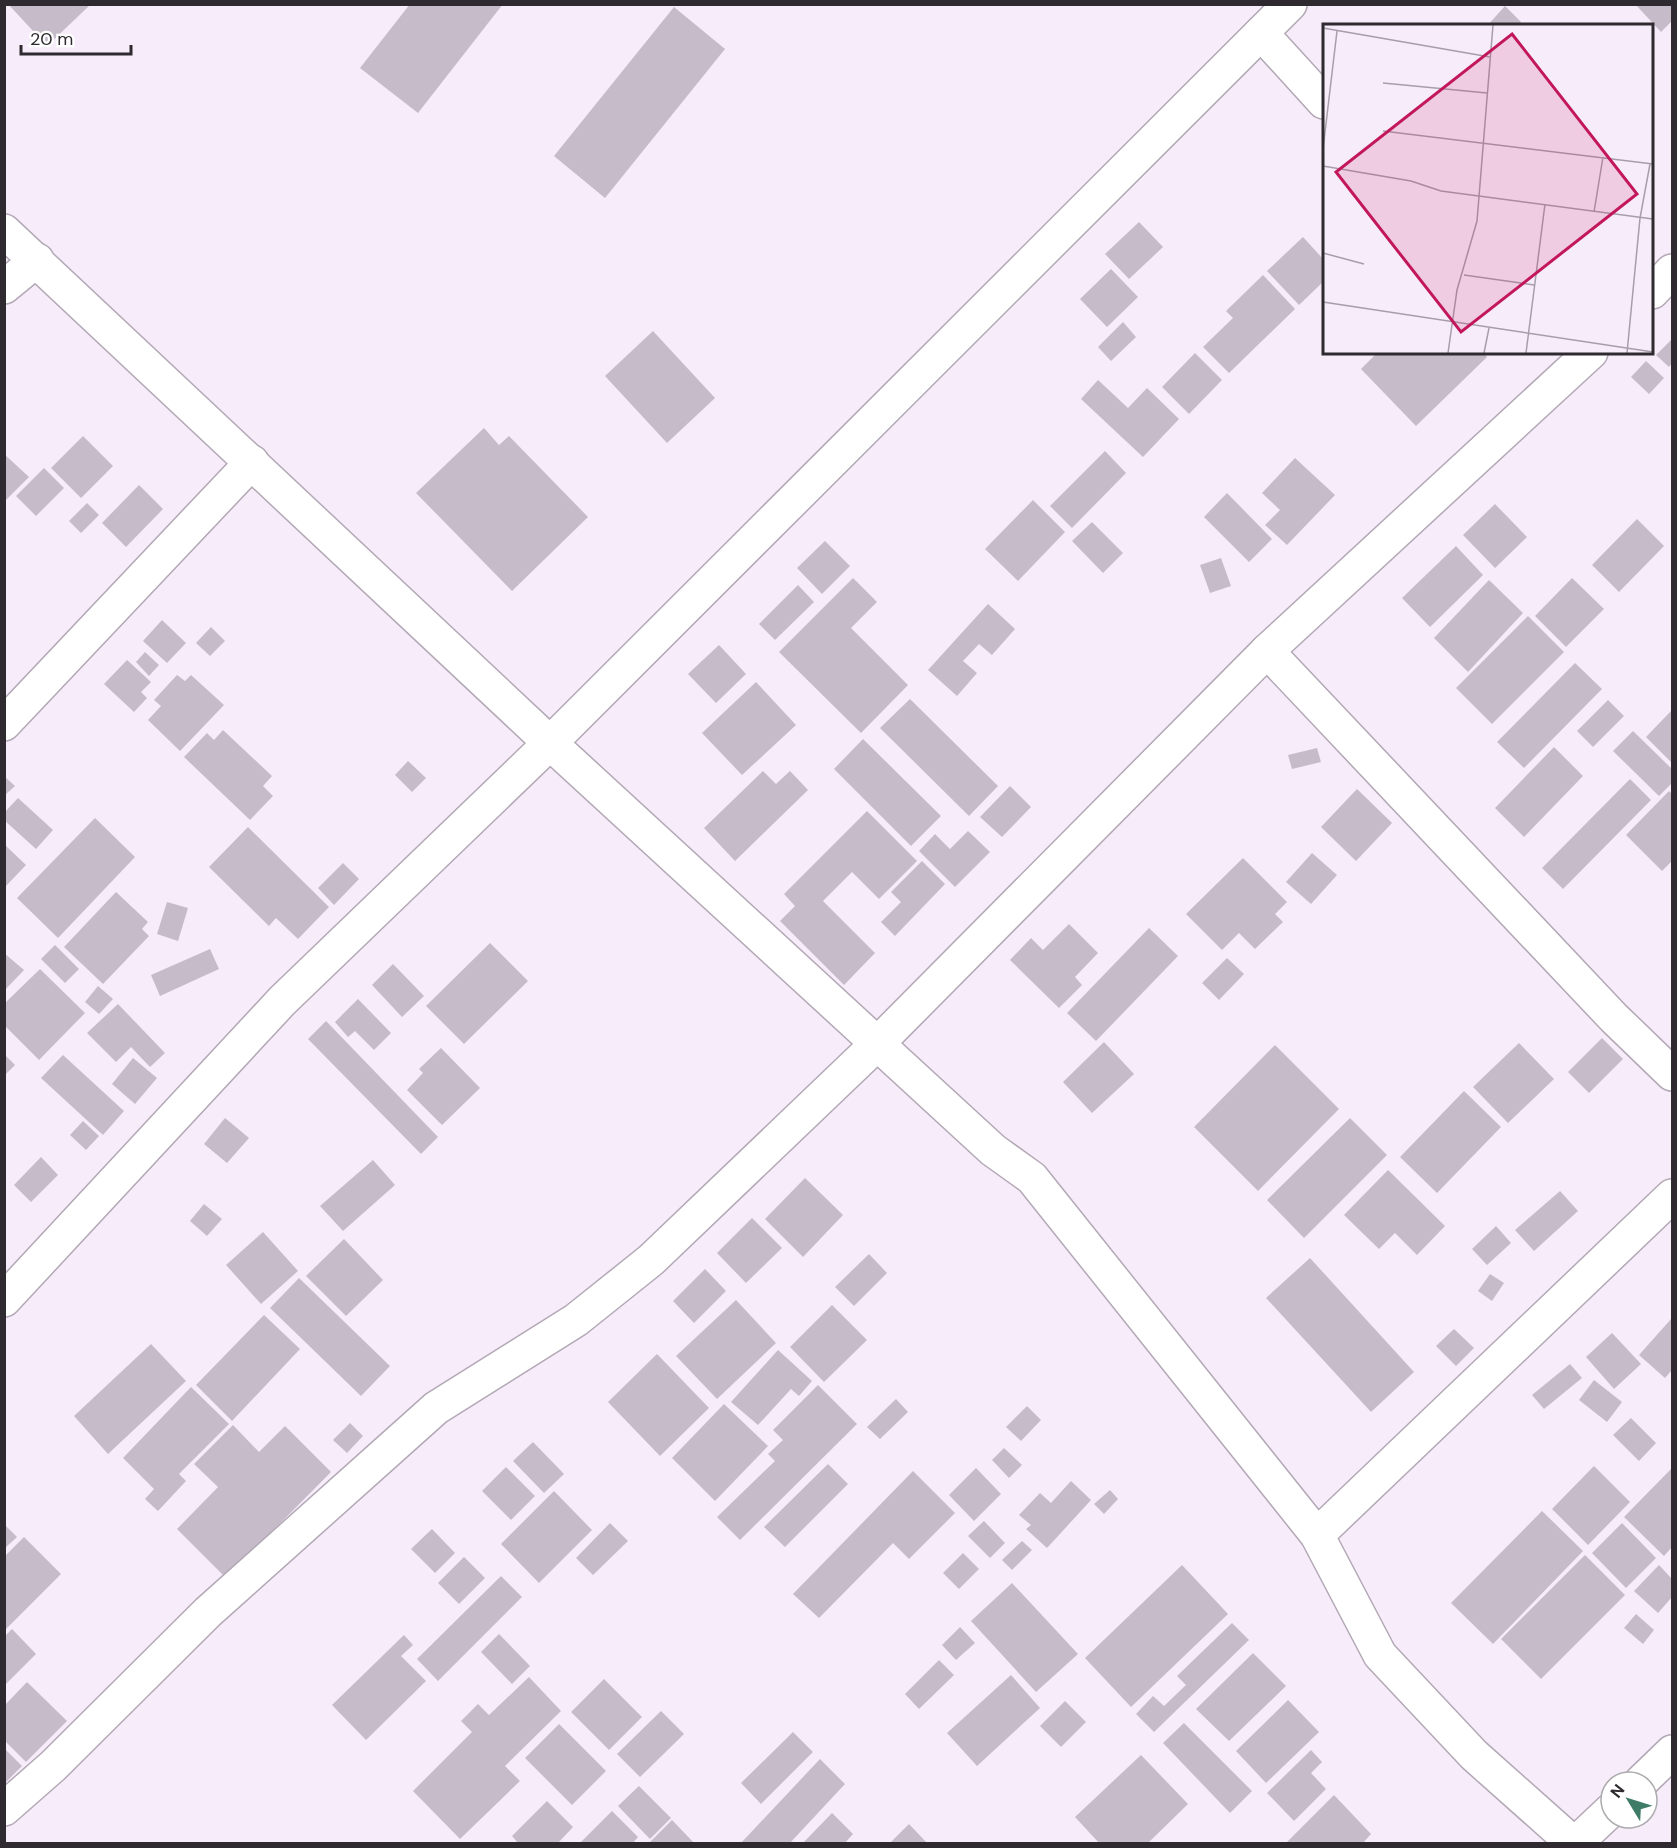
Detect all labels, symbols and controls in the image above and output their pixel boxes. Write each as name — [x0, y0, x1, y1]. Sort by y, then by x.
scale bar — [21, 18, 130, 56]
inset map — [1323, 24, 1653, 354]
text: 20 m — [30, 27, 73, 51]
north arrow — [1599, 1770, 1659, 1830]
text: N — [1606, 1780, 1629, 1802]

